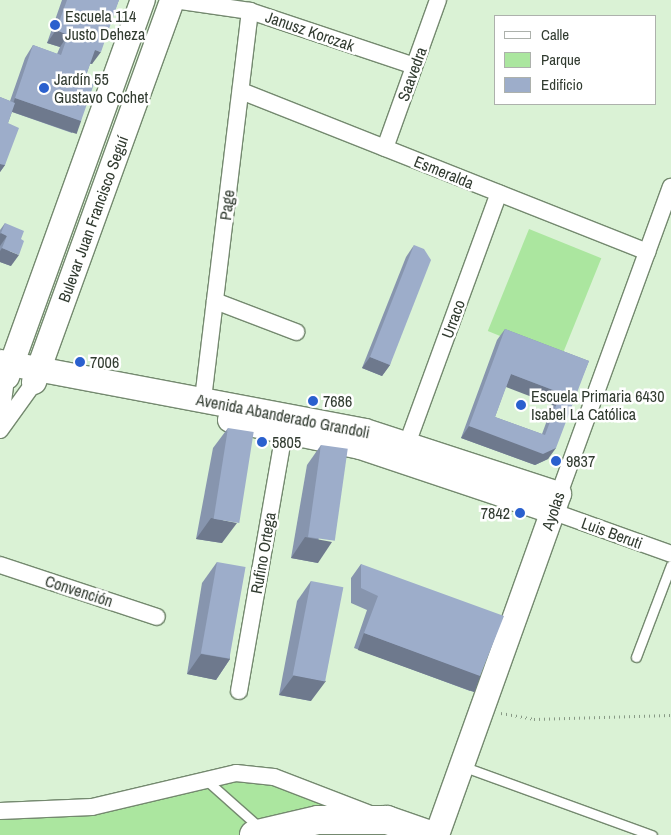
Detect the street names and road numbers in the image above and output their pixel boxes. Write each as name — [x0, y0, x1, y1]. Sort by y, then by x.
street label: Janusz Korczak — [263, 7, 357, 55]
street label: Saavedra — [393, 44, 431, 104]
street label: Bulevar Juan Francisco Seguí — [54, 133, 132, 305]
street label: Esmeralda — [411, 151, 477, 193]
street label: Page — [216, 189, 238, 221]
street label: Urraco — [437, 297, 469, 341]
street label: Avenida Abanderado Grandoli — [194, 390, 372, 442]
street label: Ayolas — [538, 489, 568, 533]
street label: Rufino Ortega — [246, 511, 280, 595]
street label: Luis Beruti — [579, 513, 645, 553]
street label: Convención — [43, 571, 115, 611]

